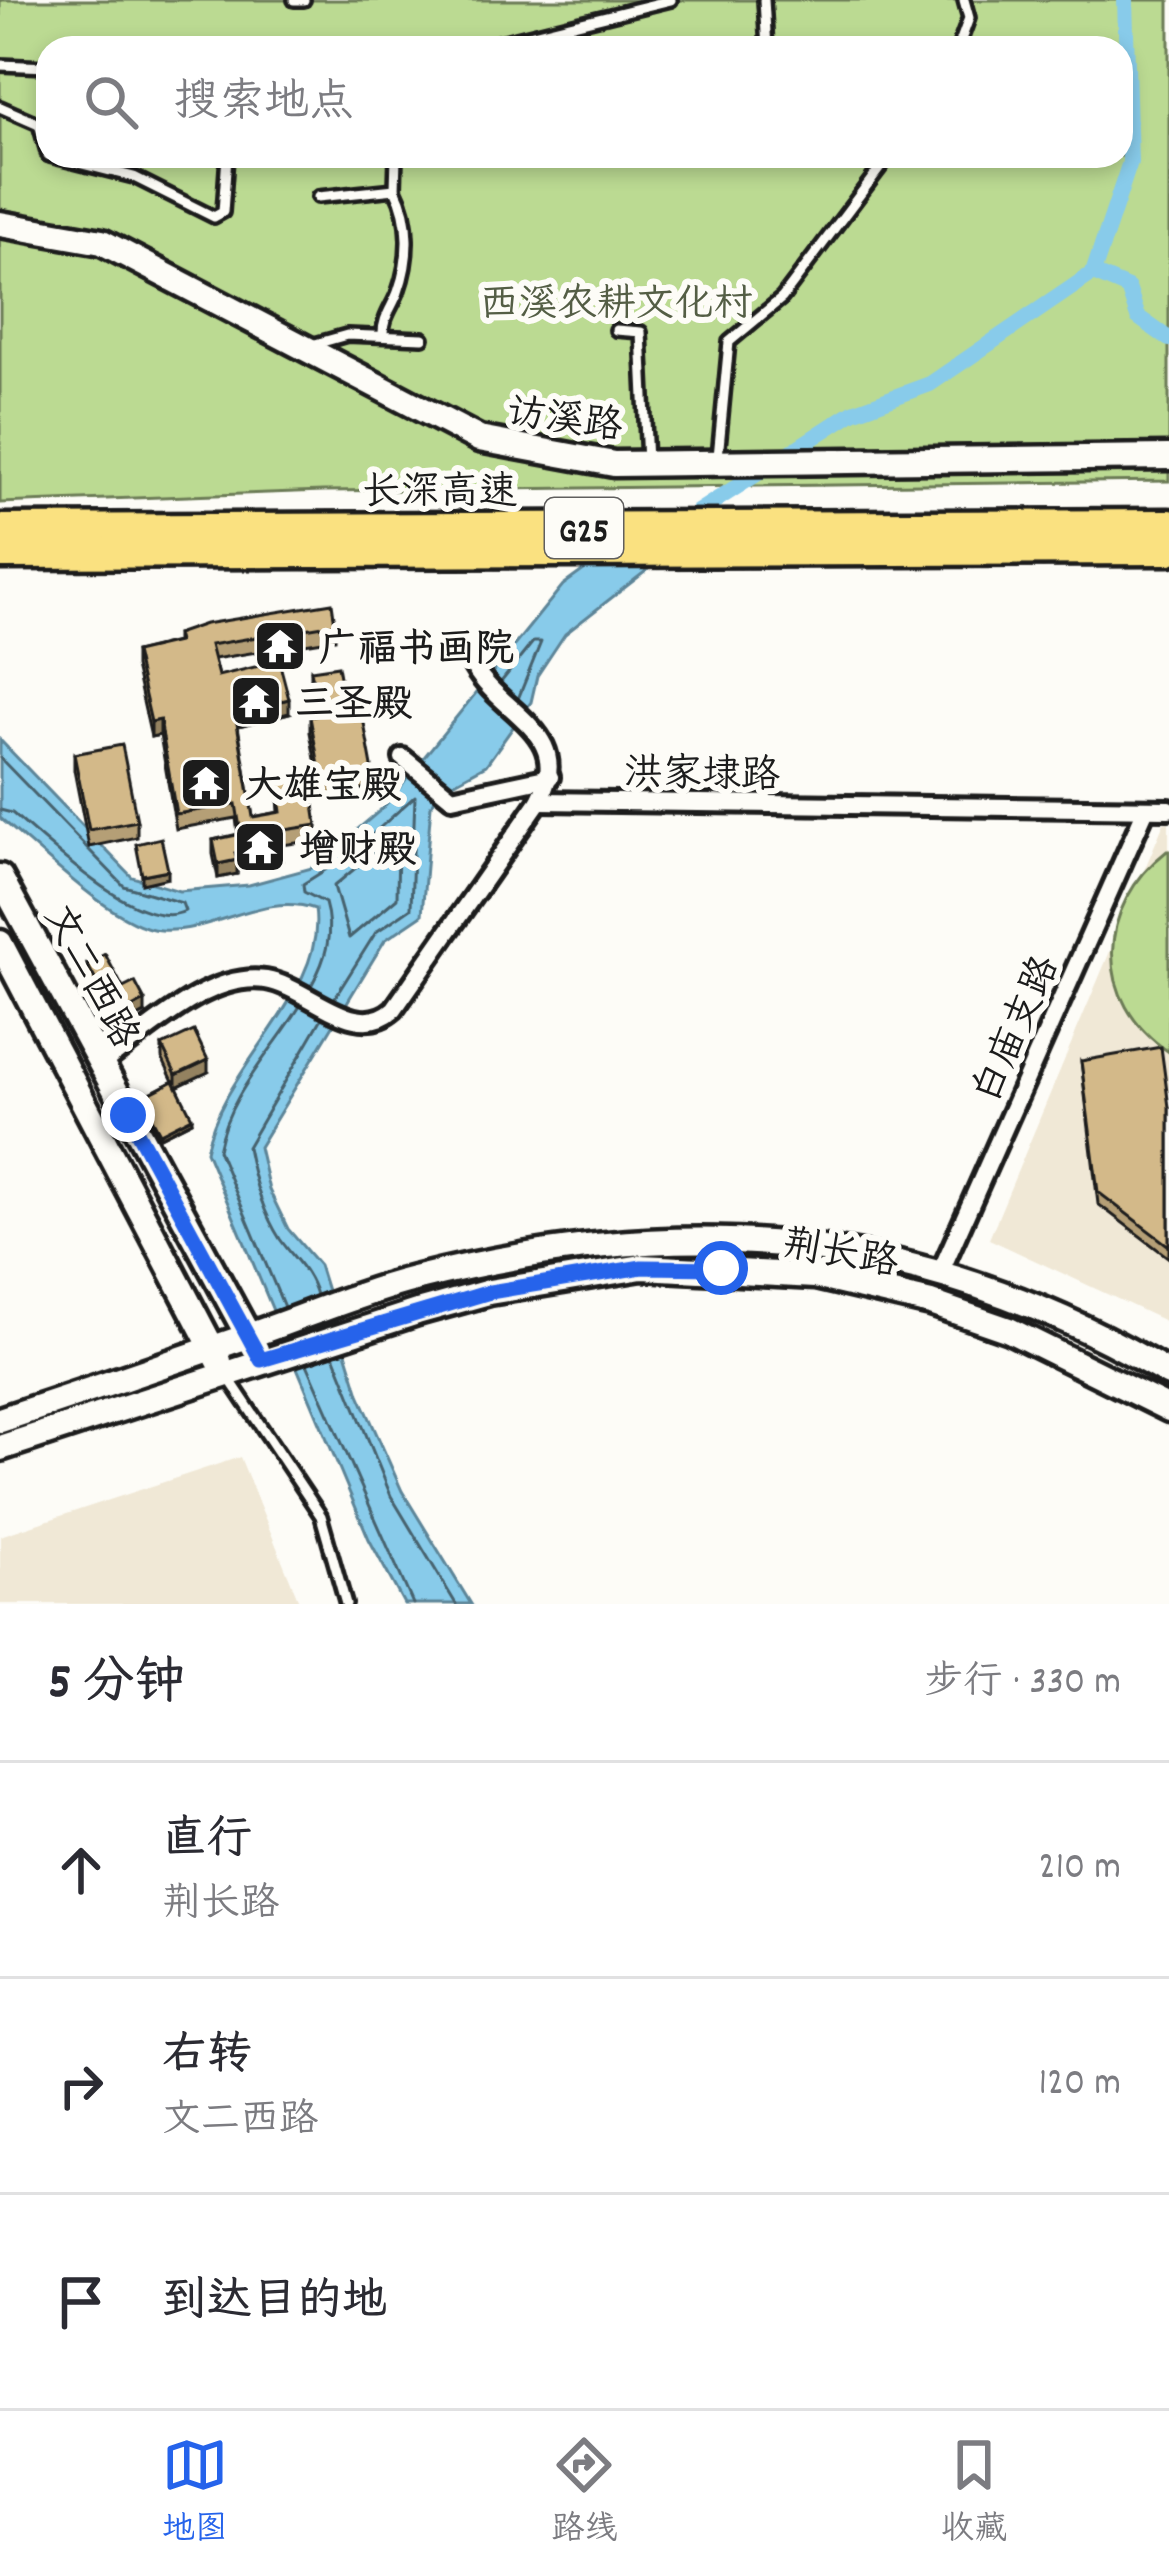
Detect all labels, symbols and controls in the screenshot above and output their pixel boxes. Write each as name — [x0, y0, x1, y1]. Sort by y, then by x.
search box — [36, 36, 1133, 168]
icon: search — [78, 69, 144, 135]
text: 搜索地点 — [174, 73, 354, 137]
park label: 西溪农耕文化村 — [479, 280, 753, 335]
street label: 访溪路 — [502, 387, 626, 458]
street label: 长深高速 — [362, 468, 518, 523]
road number: G25 — [545, 498, 623, 558]
temple icon: 广福书画院 — [252, 618, 308, 674]
place label: 广福书画院 — [319, 625, 514, 680]
temple icon: 三圣殿 — [228, 673, 284, 729]
place label: 三圣殿 — [295, 680, 412, 735]
street label: 洪家埭路 — [623, 749, 780, 806]
temple icon: 大雄宝殿 — [178, 755, 234, 811]
place label: 大雄宝殿 — [245, 762, 401, 817]
temple icon: 增财殿 — [232, 819, 288, 875]
place label: 增财殿 — [299, 826, 416, 881]
street label: 文二西路 — [27, 896, 149, 1060]
street label: 白庙支路 — [962, 948, 1076, 1113]
route end — [101, 1088, 155, 1142]
street label: 荆长路 — [777, 1219, 902, 1294]
route start — [694, 1241, 748, 1295]
text: 5 分钟 — [48, 1650, 185, 1722]
text: 步行 · 330 m — [925, 1657, 1121, 1712]
text: 直行 — [162, 1810, 252, 1874]
icon: ahead — [48, 1837, 114, 1903]
text: 210 m — [1038, 1842, 1121, 1897]
text: 荆长路 — [162, 1879, 279, 1934]
text: 右转 — [162, 2026, 252, 2090]
icon: right — [48, 2053, 114, 2119]
text: 120 m — [1038, 2058, 1121, 2113]
text: 文二西路 — [162, 2095, 318, 2150]
icon: arrive — [48, 2269, 114, 2335]
text: 到达目的地 — [162, 2272, 387, 2336]
tab: 地图 — [162, 2432, 228, 2555]
tab: 路线 — [551, 2432, 617, 2555]
tab: 收藏 — [941, 2432, 1007, 2555]

